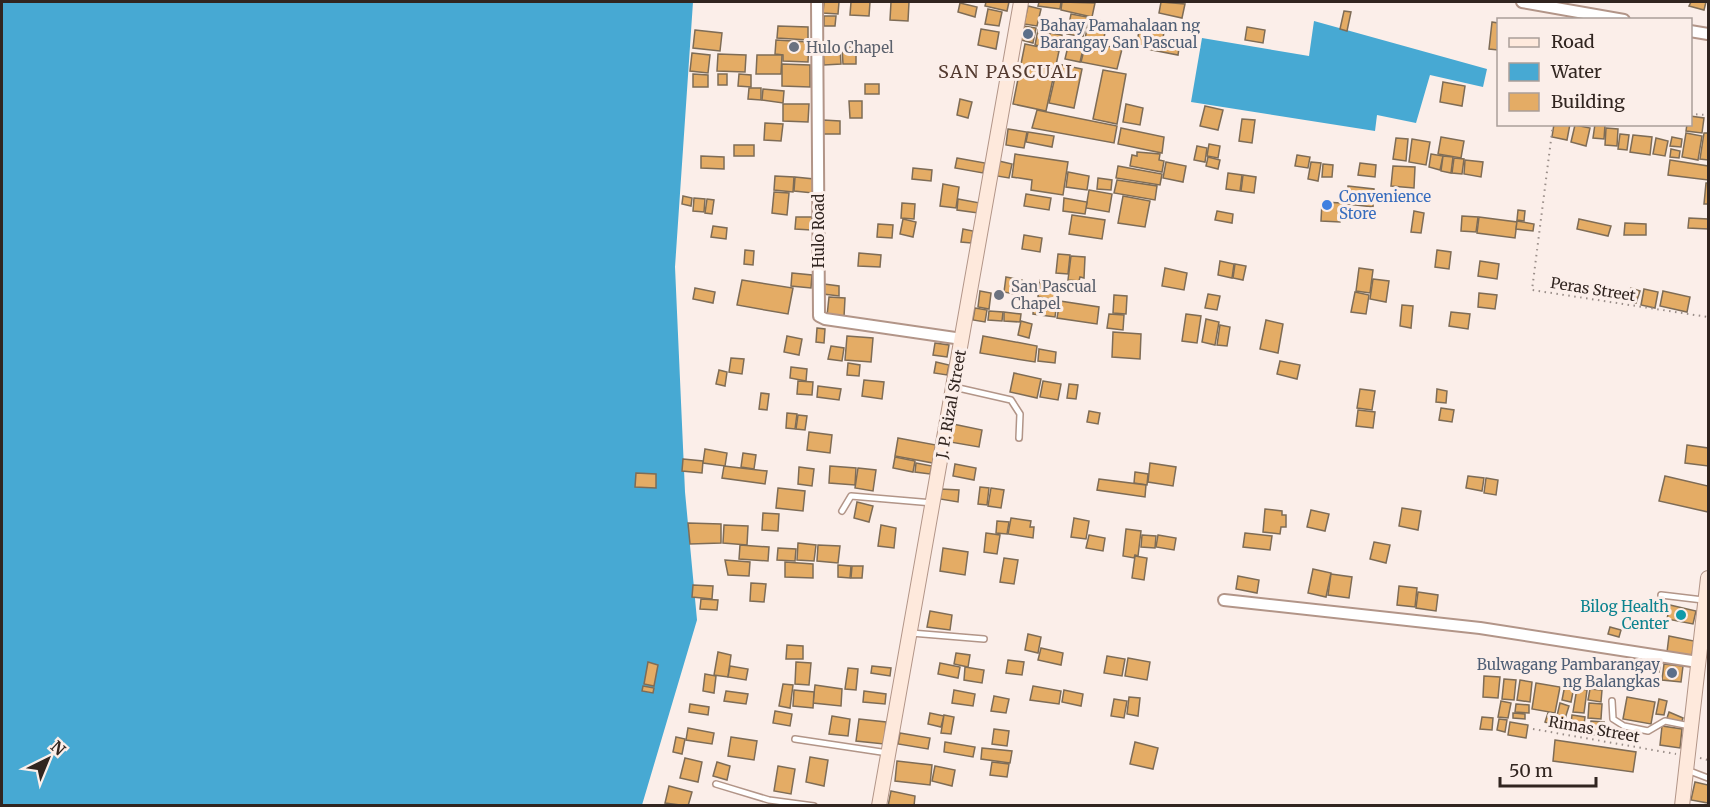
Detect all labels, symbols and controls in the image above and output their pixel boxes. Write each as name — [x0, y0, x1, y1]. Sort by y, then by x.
place label: Bahay Pamahalaan ng Barangay San Pascual — [1040, 16, 1200, 52]
legend — [1497, 18, 1692, 126]
marker: Bahay Pamahalaan ng Barangay San Pascual — [1021, 27, 1035, 41]
text: Road — [1551, 30, 1595, 53]
place label: Hulo Chapel — [806, 38, 894, 57]
marker: Hulo Chapel — [787, 40, 801, 54]
district label: SAN PASCUAL — [938, 60, 1078, 83]
text: Water — [1550, 60, 1602, 83]
text: Building — [1551, 90, 1625, 113]
place label: Convenience Store — [1339, 187, 1431, 223]
street label: Hulo Road — [809, 194, 828, 268]
marker: Convenience Store — [1320, 198, 1334, 212]
street label: Peras Street — [1549, 273, 1637, 305]
place label: San Pascual Chapel — [1011, 277, 1097, 313]
marker: San Pascual Chapel — [992, 288, 1006, 302]
street label: J. P. Rizal Street — [932, 348, 970, 461]
place label: Bilog Health Center — [1580, 597, 1669, 633]
marker: Bilog Health Center — [1674, 608, 1688, 622]
place label: Bulwagang Pambarangay ng Balangkas — [1477, 655, 1660, 691]
marker: Bulwagang Pambarangay ng Balangkas — [1665, 666, 1679, 680]
street label: Rimas Street — [1547, 712, 1641, 746]
north arrow — [18, 729, 78, 789]
text: N — [47, 736, 70, 760]
scale bar — [1500, 750, 1596, 788]
text: 50 m — [1509, 759, 1553, 782]

